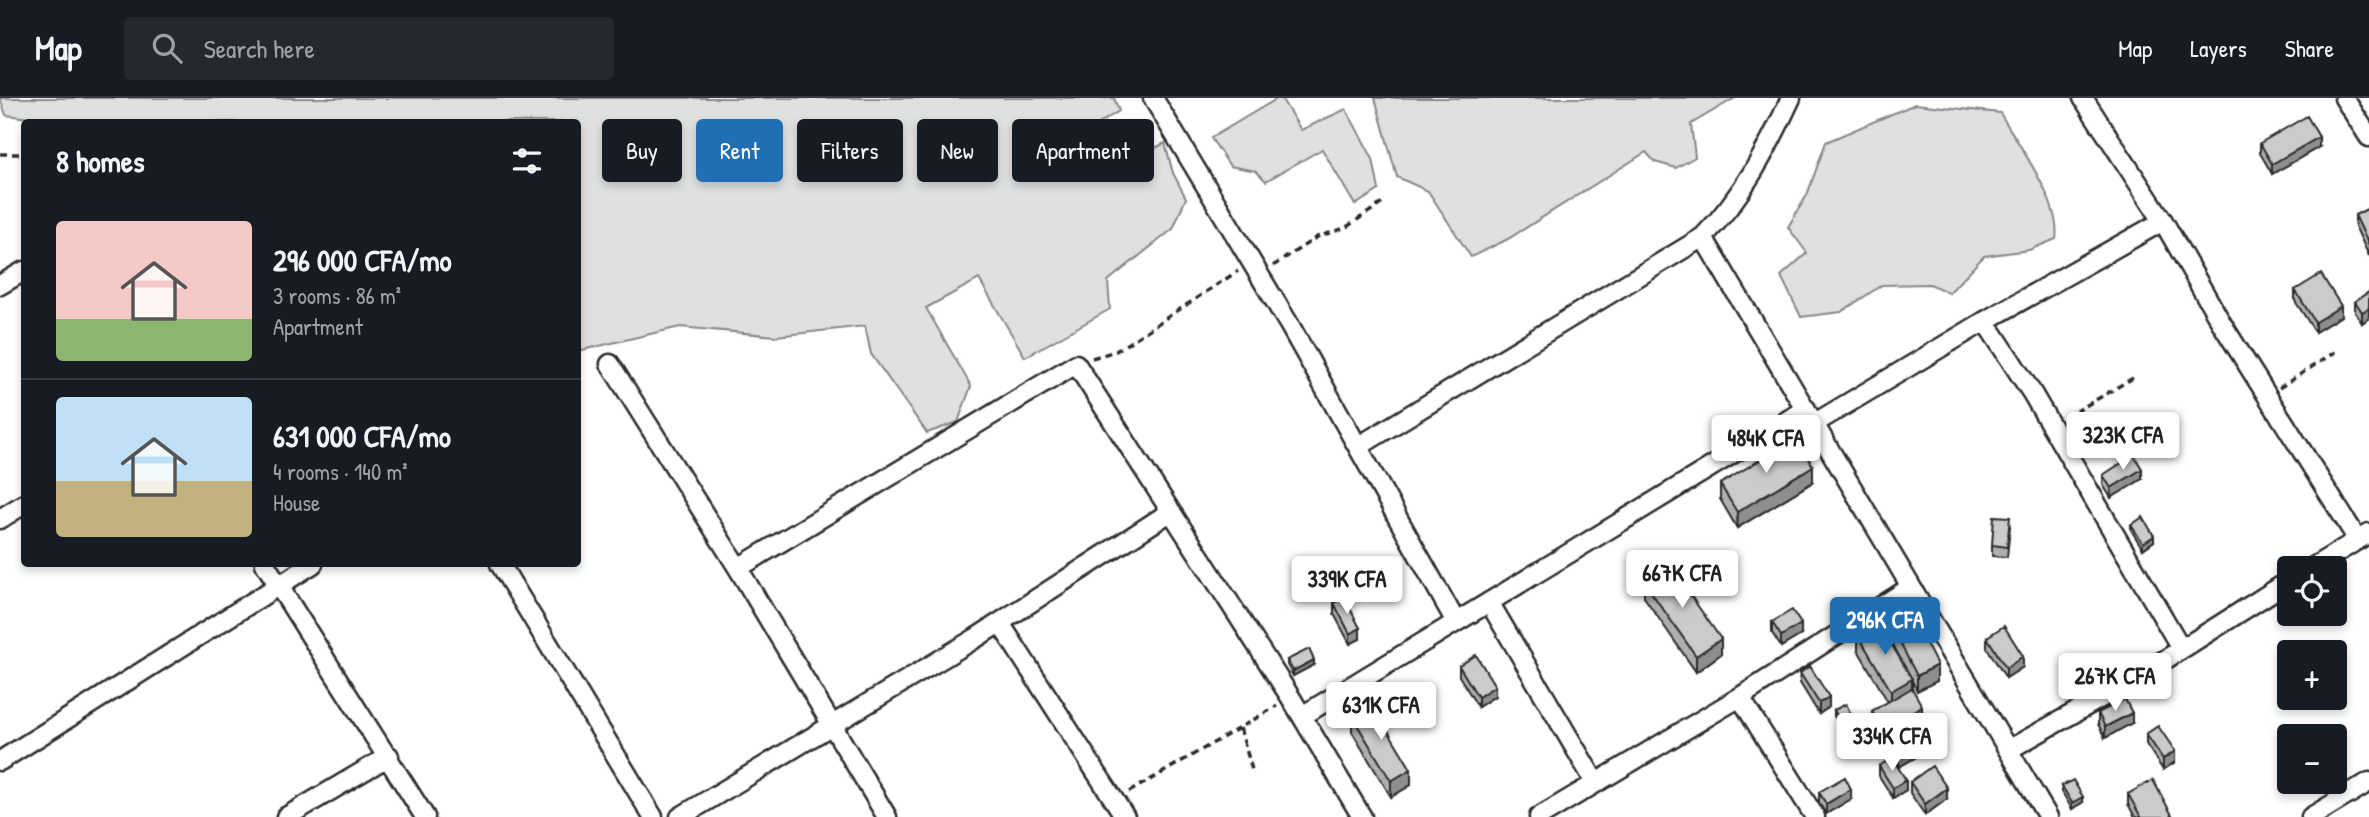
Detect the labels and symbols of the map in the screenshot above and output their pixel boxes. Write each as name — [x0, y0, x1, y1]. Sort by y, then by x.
pin: 323K CFA — [2051, 412, 2195, 472]
pin: 484K CFA — [1694, 416, 1838, 475]
pin: 667K CFA — [1610, 550, 1754, 610]
pin: 339K CFA — [1275, 556, 1419, 616]
pin: 296K CFA — [1813, 598, 1957, 657]
pin: 267K CFA — [2043, 654, 2187, 713]
pin: 631K CFA — [1309, 682, 1453, 742]
pin: 334K CFA — [1820, 714, 1964, 773]

